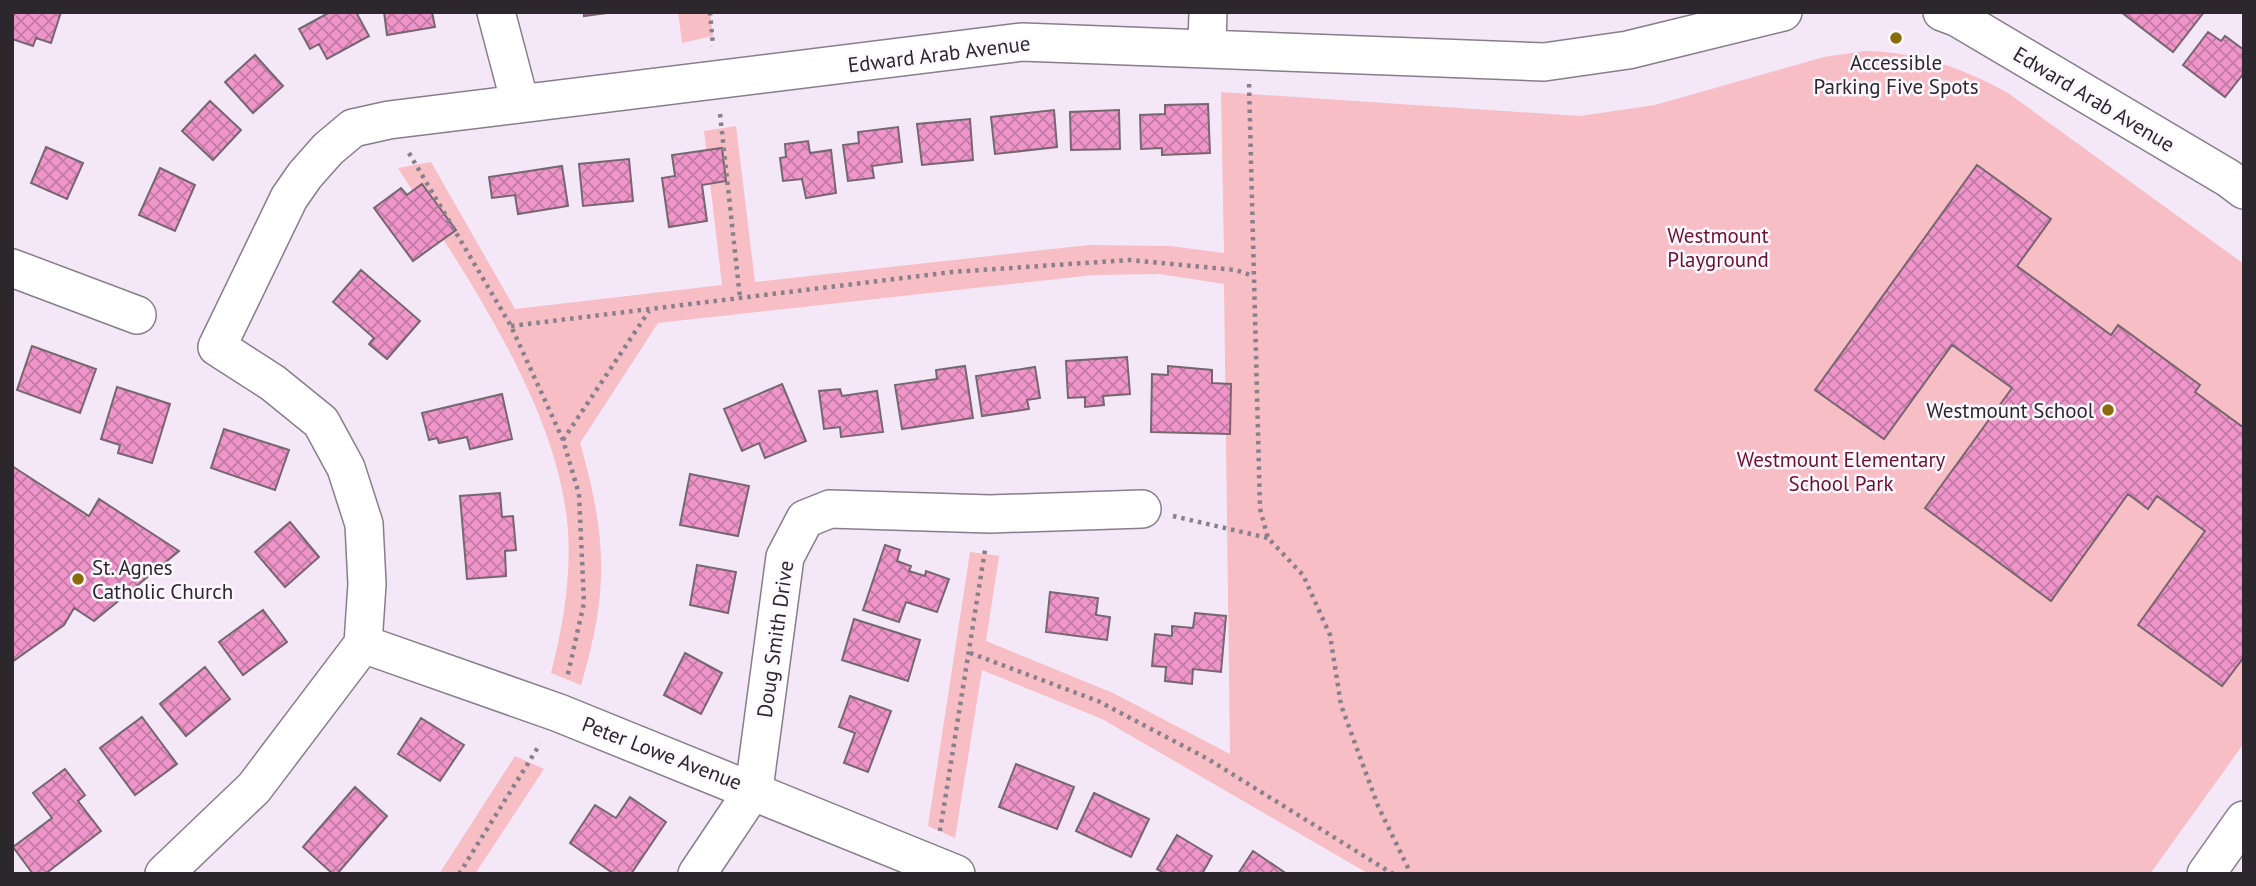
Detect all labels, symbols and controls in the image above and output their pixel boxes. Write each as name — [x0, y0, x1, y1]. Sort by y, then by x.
street label: Edward Arab Avenue — [846, 29, 1032, 79]
marker: Accessible Parking Five Spots — [1888, 30, 1904, 46]
street label: Edward Arab Avenue — [2008, 40, 2180, 158]
place label: Accessible Parking Five Spots — [1814, 49, 1979, 100]
park label: Westmount Playground — [1667, 222, 1769, 273]
place label: Westmount School — [1926, 397, 2094, 424]
marker: Westmount School — [2100, 402, 2116, 418]
park label: Westmount Elementary School Park — [1737, 446, 1946, 497]
place label: St. Agnes Catholic Church — [92, 554, 233, 605]
street label: Doug Smith Drive — [751, 559, 799, 719]
marker: St. Agnes Catholic Church — [70, 571, 86, 587]
street label: Peter Lowe Avenue — [578, 710, 746, 796]

